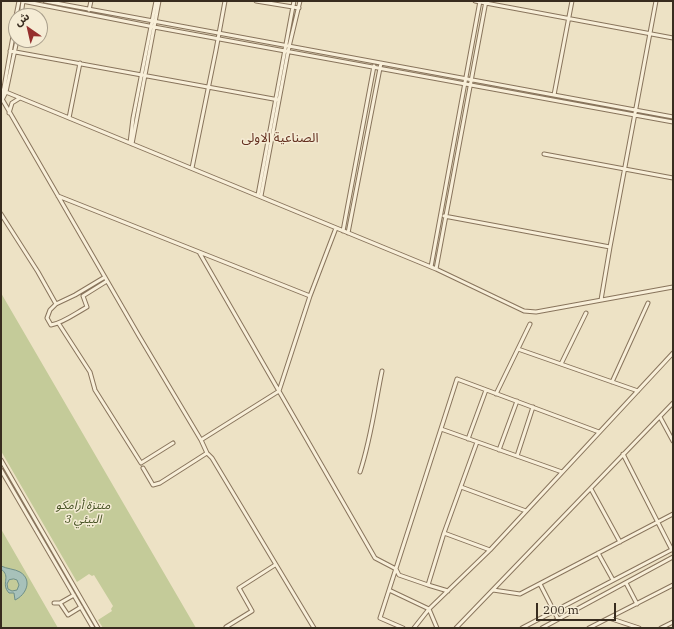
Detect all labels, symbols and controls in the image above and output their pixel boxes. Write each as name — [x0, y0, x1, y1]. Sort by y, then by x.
north arrow — [8, 8, 48, 48]
text: ش — [12, 9, 32, 29]
district label: الصناعية الاولى — [241, 130, 319, 146]
park label: منتزة أرامكو البيئي 3 — [56, 499, 110, 527]
scale bar — [538, 595, 618, 621]
text: 200 m — [543, 602, 579, 617]

